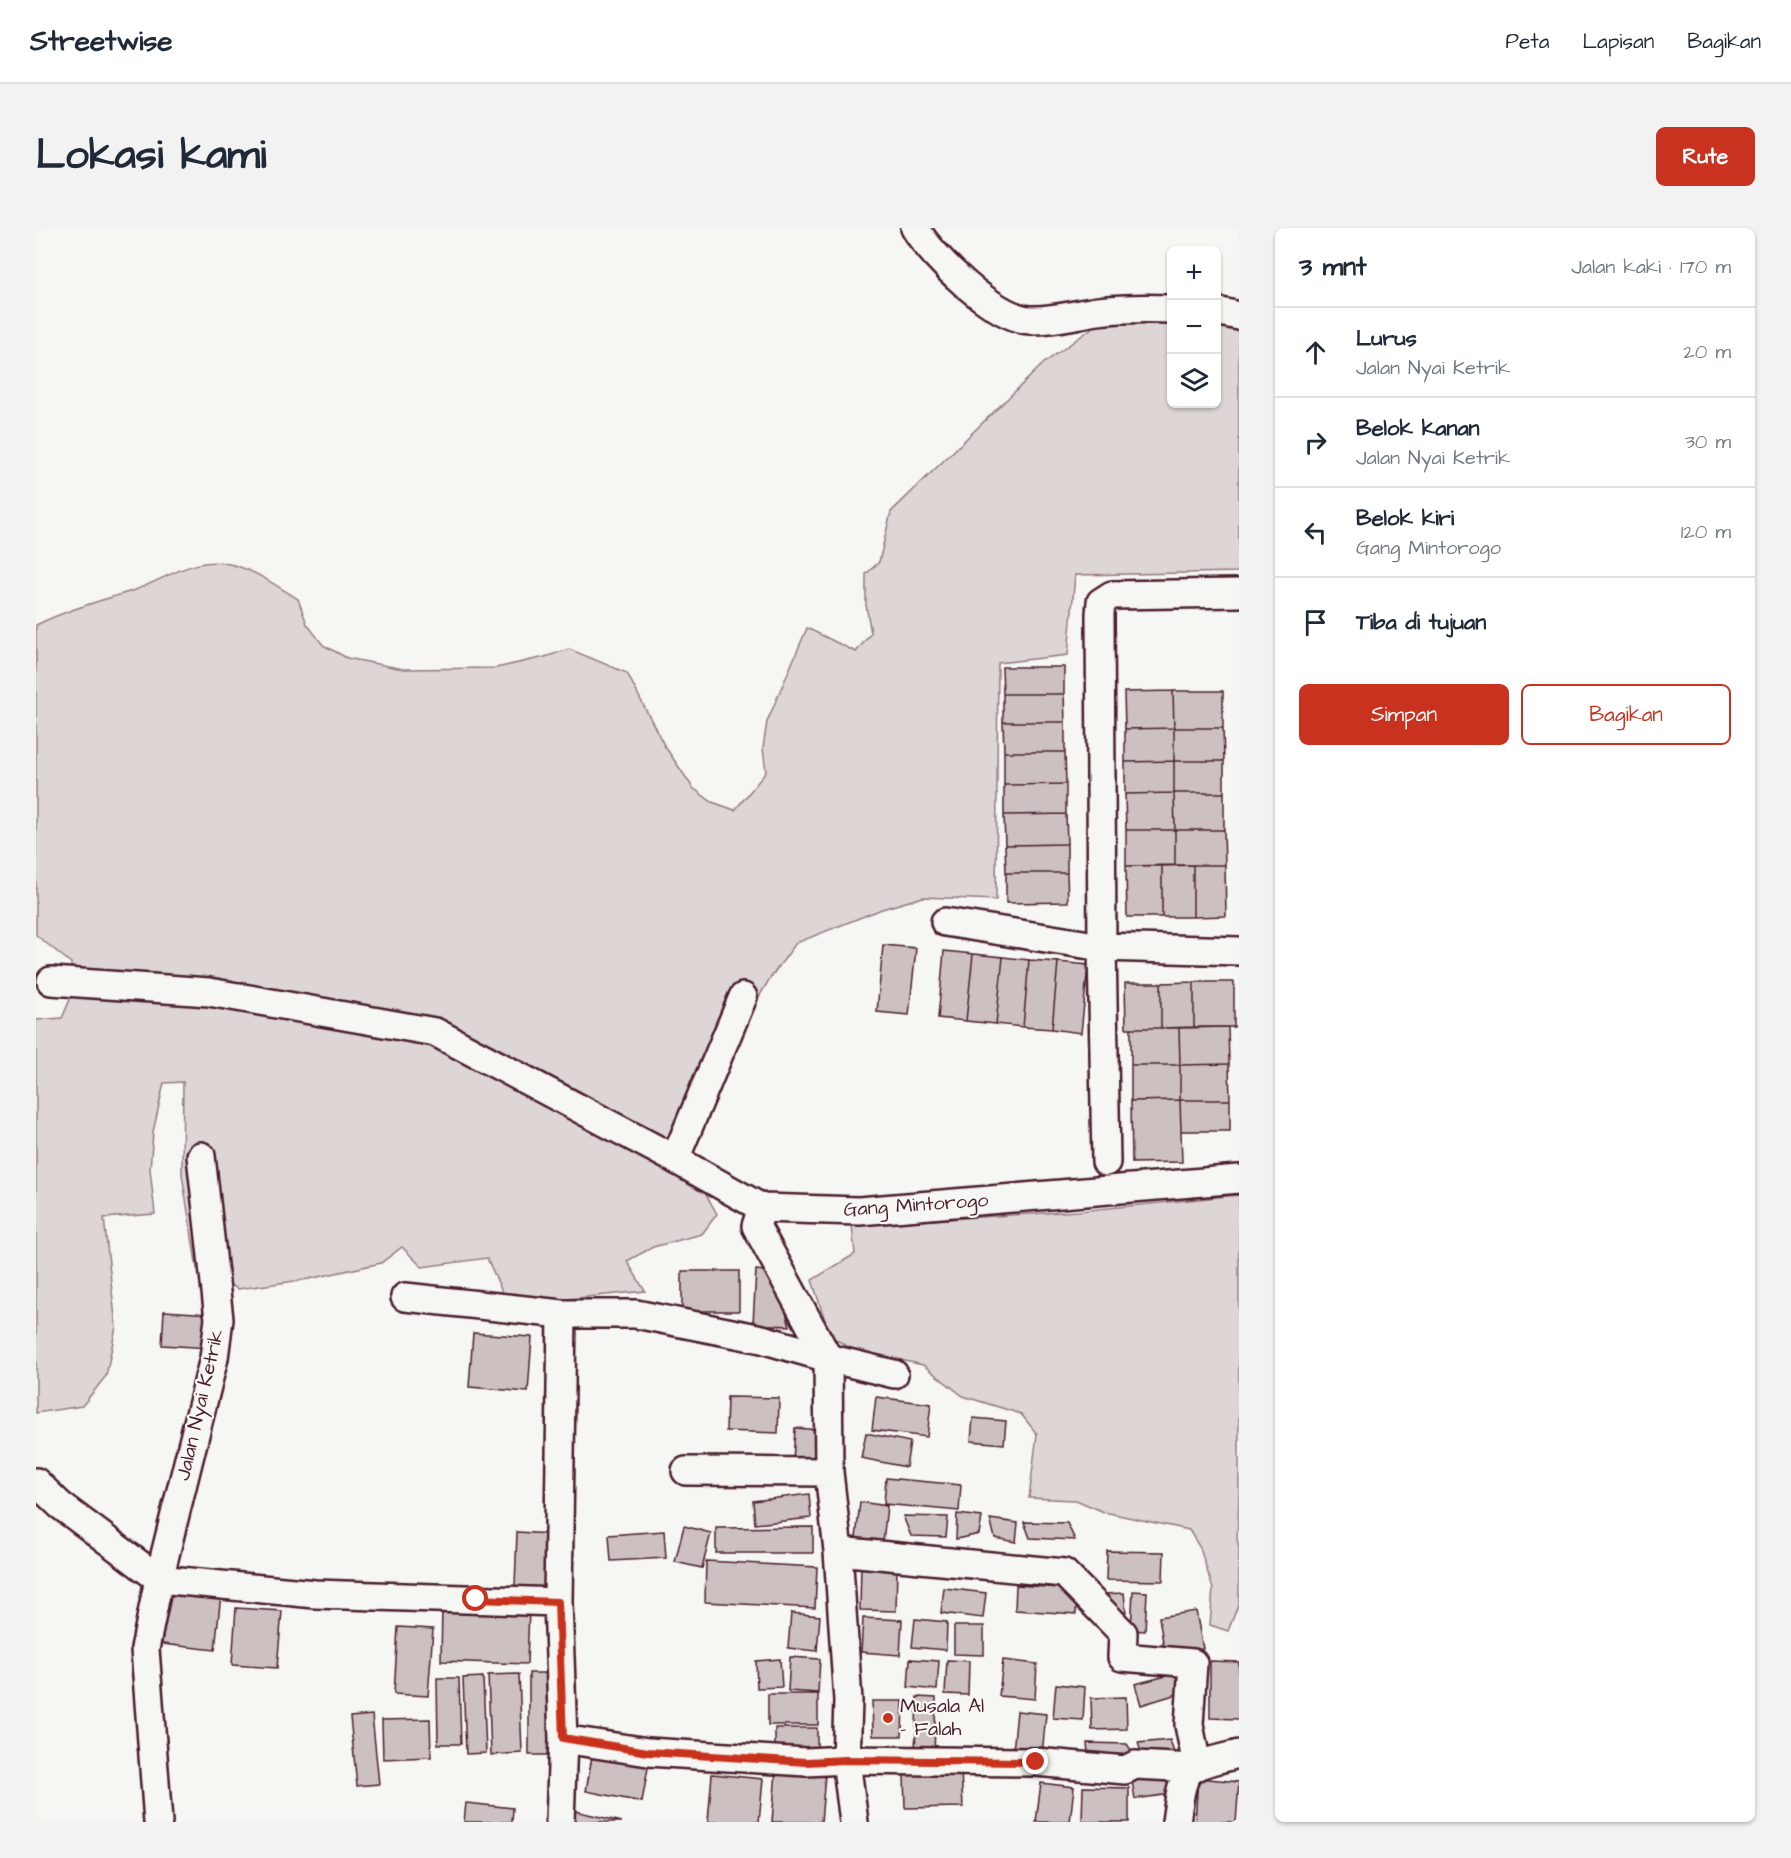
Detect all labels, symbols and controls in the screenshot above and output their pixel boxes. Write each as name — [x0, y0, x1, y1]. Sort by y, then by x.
text: Streetwise — [30, 22, 172, 61]
text: Peta — [1506, 27, 1549, 56]
text: Lapisan — [1582, 27, 1654, 56]
text: Bagikan — [1687, 27, 1761, 56]
text: Lokasi kami — [36, 127, 266, 185]
button: Rute — [1656, 127, 1755, 186]
map controls — [1167, 246, 1221, 408]
button: + — [1167, 246, 1221, 300]
text: 3 mnt — [1299, 249, 1366, 285]
text: Jalan kaki · 170 m — [1571, 253, 1731, 281]
button: − — [1167, 300, 1221, 354]
text: Lurus — [1356, 323, 1417, 354]
icon: ahead — [1299, 336, 1332, 369]
text: 20 m — [1683, 338, 1731, 366]
button: layers — [1167, 354, 1221, 408]
text: Jalan Nyai Ketrik — [1356, 354, 1510, 382]
text: Belok kanan — [1356, 413, 1480, 444]
icon: right — [1299, 426, 1332, 459]
text: 30 m — [1685, 428, 1731, 456]
text: Jalan Nyai Ketrik — [1356, 444, 1510, 472]
text: Belok kiri — [1356, 503, 1454, 534]
icon: left — [1299, 516, 1332, 549]
text: 120 m — [1681, 518, 1731, 546]
text: Gang Mintorogo — [1356, 534, 1501, 562]
icon: arrive — [1299, 606, 1332, 639]
text: Tiba di tujuan — [1356, 607, 1486, 638]
button: Simpan — [1299, 684, 1509, 745]
button: Bagikan — [1521, 684, 1731, 745]
street label: Gang Mintorogo — [843, 1186, 989, 1225]
street label: Jalan Nyai Ketrik — [169, 1327, 232, 1483]
route start — [462, 1585, 488, 1611]
place label: Musala Al - Falah — [900, 1692, 984, 1743]
marker: Musala Al - Falah — [881, 1711, 895, 1725]
route end — [1022, 1748, 1048, 1774]

